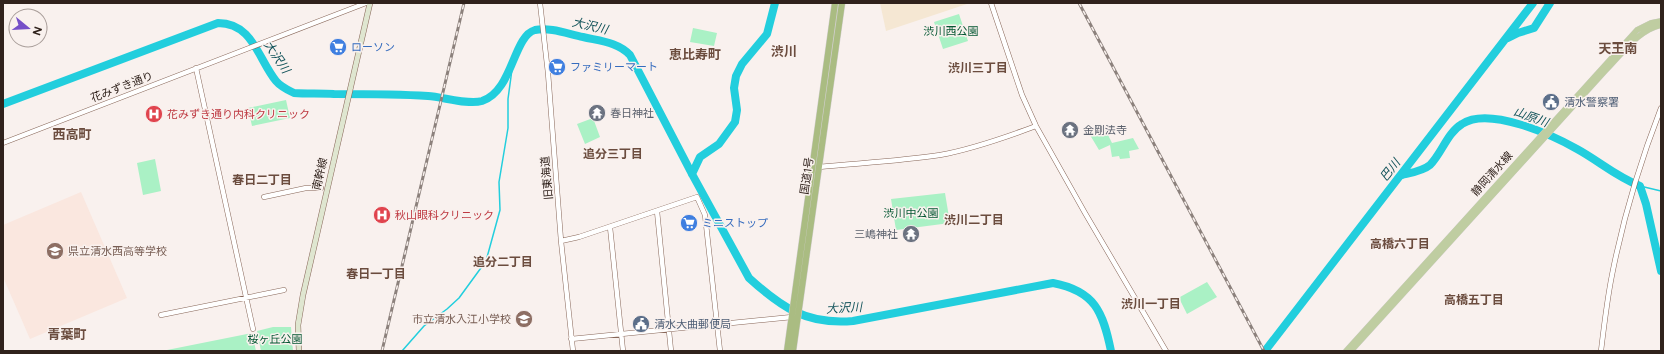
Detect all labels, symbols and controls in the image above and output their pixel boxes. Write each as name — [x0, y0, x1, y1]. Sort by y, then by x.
north arrow — [8, 8, 48, 48]
water label: 大沢川 — [571, 15, 611, 37]
text: N — [30, 25, 45, 37]
park label: 渋川西公園 — [924, 25, 979, 38]
supermarket icon: ローソン — [328, 37, 348, 57]
water label: 大沢川 — [261, 38, 294, 77]
place label: ローソン — [351, 41, 395, 54]
district label: 天王南 — [1598, 41, 1638, 56]
district label: 渋川 — [771, 44, 797, 59]
district label: 恵比寿町 — [669, 47, 721, 62]
supermarket icon: ファミリーマート — [547, 57, 567, 77]
place label: ファミリーマート — [570, 61, 658, 74]
district label: 渋川三丁目 — [948, 61, 1008, 75]
street label: 花みずき通り — [89, 69, 155, 105]
public building icon: 清水警察署 — [1541, 92, 1561, 112]
place label: 清水警察署 — [1564, 96, 1619, 109]
temple icon: 春日神社 — [587, 103, 607, 123]
hospital icon: 花みずき通り内科クリニック — [144, 104, 164, 124]
water label: 山原川 — [1512, 104, 1552, 130]
place label: 春日神社 — [610, 107, 654, 120]
place label: 花みずき通り内科クリニック — [167, 108, 310, 121]
temple icon: 金剛法寺 — [1060, 120, 1080, 140]
place label: 金剛法寺 — [1083, 124, 1127, 137]
district label: 西高町 — [52, 127, 92, 142]
district label: 追分三丁目 — [583, 147, 643, 161]
street label: 静岡清水線 — [1469, 149, 1515, 199]
water label: 巴川 — [1377, 155, 1404, 184]
street label: 南幹線 — [310, 156, 330, 192]
street label: 旧東海道 — [539, 156, 555, 200]
street label: 国道1号 — [798, 157, 816, 195]
district label: 春日二丁目 — [232, 173, 292, 187]
hospital icon: 秋山眼科クリニック — [372, 205, 392, 225]
park label: 渋川中公園 — [884, 207, 939, 220]
place label: 秋山眼科クリニック — [395, 209, 494, 222]
supermarket icon: ミニストップ — [679, 213, 699, 233]
district label: 渋川二丁目 — [944, 213, 1004, 227]
place label: ミニストップ — [702, 217, 768, 230]
temple icon: 三嶋神社 — [901, 224, 921, 244]
place label: 三嶋神社 — [854, 228, 898, 241]
district label: 高橋六丁目 — [1370, 237, 1430, 251]
school or university icon: 県立清水西高等学校 — [45, 241, 65, 261]
place label: 県立清水西高等学校 — [68, 245, 167, 258]
district label: 追分二丁目 — [473, 255, 533, 269]
district label: 春日一丁目 — [346, 267, 406, 281]
district label: 高橋五丁目 — [1444, 293, 1504, 307]
district label: 渋川一丁目 — [1121, 297, 1181, 311]
water label: 大沢川 — [826, 300, 864, 316]
school or university icon: 市立清水入江小学校 — [514, 309, 534, 329]
place label: 市立清水入江小学校 — [412, 313, 511, 326]
public building icon: 清水大曲郵便局 — [631, 314, 651, 334]
place label: 清水大曲郵便局 — [654, 318, 731, 331]
district label: 青葉町 — [47, 327, 87, 342]
park label: 桜ヶ丘公園 — [248, 333, 303, 346]

